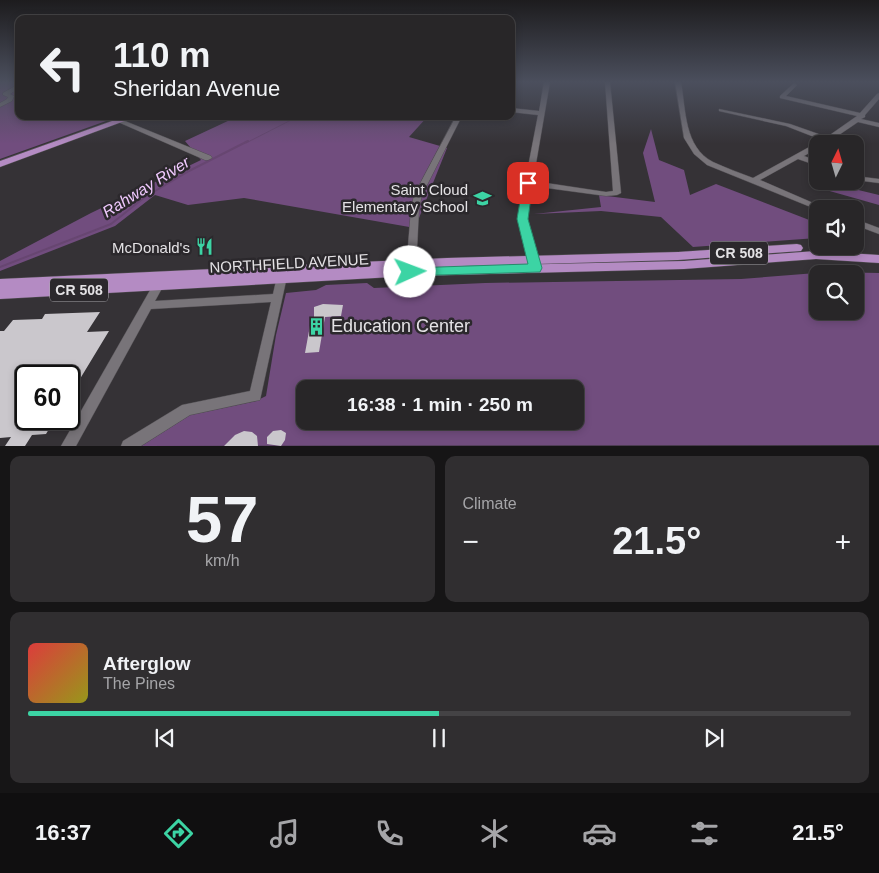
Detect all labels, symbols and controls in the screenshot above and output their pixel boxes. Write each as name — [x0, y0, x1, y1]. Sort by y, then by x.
icon: left — [30, 35, 95, 100]
text: 110 m — [113, 35, 210, 74]
text: Sheridan Avenue — [113, 76, 280, 101]
north arrow — [809, 135, 864, 190]
map controls — [809, 135, 864, 320]
water label: Rahway River — [99, 153, 193, 221]
pin — [507, 162, 549, 204]
icon: arrive — [514, 169, 542, 197]
place label: Saint Cloud Elementary School — [342, 181, 468, 215]
school or university icon: Saint Cloud Elementary School — [472, 188, 492, 208]
button: sound — [809, 200, 864, 255]
restaurant icon: McDonald's — [194, 237, 214, 257]
place label: McDonald's — [112, 239, 190, 256]
road number: CR 508 — [710, 242, 768, 264]
position arrow — [383, 245, 435, 297]
street label: NORTHFIELD AVENUE — [209, 250, 369, 276]
button: search — [809, 265, 864, 320]
road number: CR 508 — [50, 278, 108, 302]
building icon: Education Center — [307, 316, 327, 336]
place label: Education Center — [331, 316, 470, 336]
speed limit sign: 60 — [15, 365, 80, 430]
text: 16:38 · 1 min · 250 m — [347, 394, 533, 415]
text: 57 — [186, 483, 258, 556]
text: Climate — [463, 495, 517, 512]
text: 21.5° — [612, 520, 701, 562]
text: − — [463, 526, 479, 557]
text: + — [835, 526, 851, 557]
text: km/h — [205, 552, 240, 569]
text: Afterglow — [103, 653, 191, 674]
text: The Pines — [103, 675, 175, 692]
icon: previous — [151, 724, 179, 752]
icon: pause — [425, 724, 453, 752]
icon: next — [700, 724, 728, 752]
icon: directions — [161, 816, 196, 851]
icon: music — [267, 816, 302, 851]
icon: phone — [372, 816, 407, 851]
icon: climate — [477, 816, 512, 851]
icon: car — [582, 816, 617, 851]
icon: filters — [687, 816, 722, 851]
text: 16:37 — [35, 820, 91, 845]
text: 21.5° — [792, 820, 844, 845]

